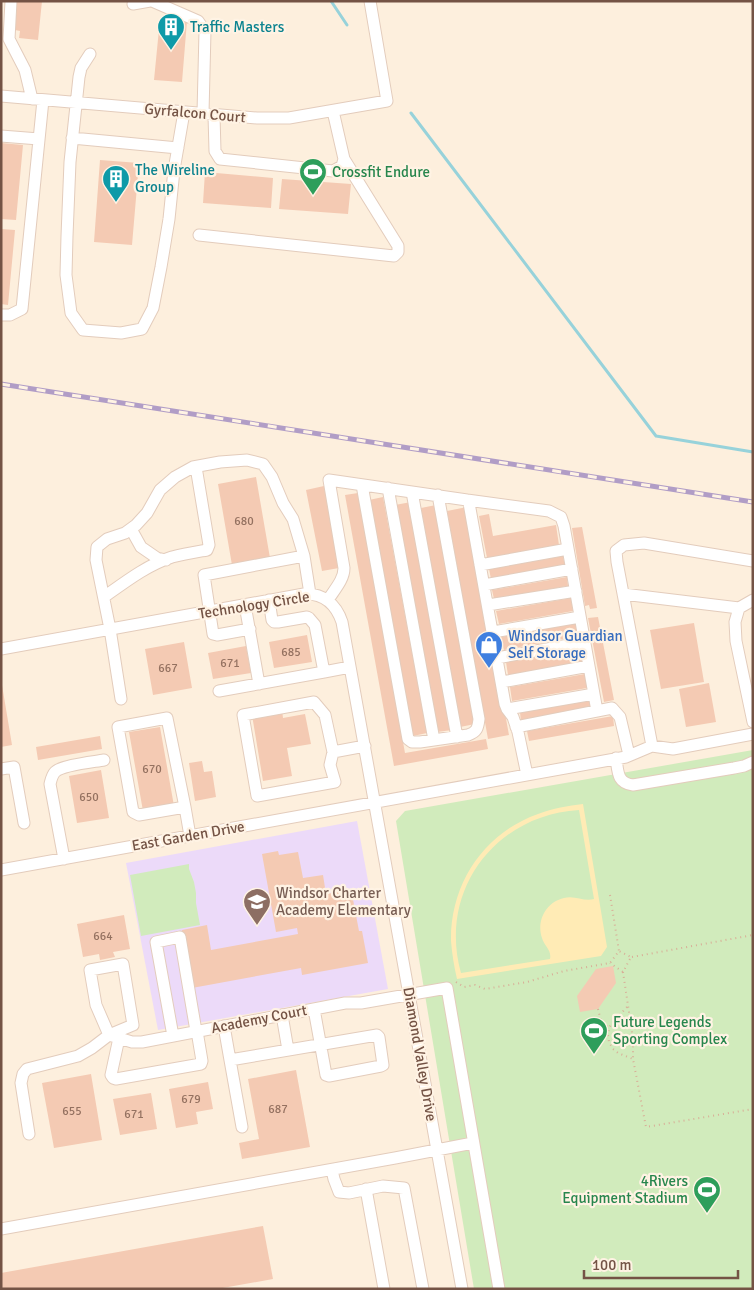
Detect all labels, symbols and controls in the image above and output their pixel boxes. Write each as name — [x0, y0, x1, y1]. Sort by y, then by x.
building icon: Traffic Masters — [156, 12, 186, 51]
place label: Traffic Masters — [190, 18, 285, 36]
street label: Gyrfalcon Court — [144, 100, 246, 126]
sports icon: Crossfit Endure — [298, 157, 328, 196]
place label: The Wireline Group — [135, 161, 215, 196]
place label: Crossfit Endure — [332, 163, 430, 181]
building icon: The Wireline Group — [101, 164, 131, 203]
house number: 680 — [234, 514, 254, 529]
street label: Technology Circle — [197, 587, 311, 623]
place label: Windsor Guardian Self Storage — [508, 627, 623, 662]
shop icon: Windsor Guardian Self Storage — [474, 630, 504, 669]
house number: 685 — [281, 645, 301, 660]
house number: 671 — [220, 656, 240, 671]
house number: 667 — [158, 661, 178, 676]
house number: 670 — [142, 762, 162, 777]
house number: 650 — [79, 790, 99, 805]
street label: East Garden Drive — [130, 817, 246, 855]
place label: Windsor Charter Academy Elementary — [276, 884, 411, 919]
school or university icon: Windsor Charter Academy Elementary — [242, 887, 272, 926]
house number: 664 — [93, 929, 113, 944]
street label: Diamond Valley Drive — [399, 986, 441, 1122]
street label: Academy Court — [210, 1001, 308, 1037]
place label: Future Legends Sporting Complex — [613, 1013, 727, 1048]
sports icon: Future Legends Sporting Complex — [579, 1016, 609, 1055]
house number: 679 — [181, 1092, 201, 1107]
house number: 687 — [268, 1102, 288, 1117]
house number: 655 — [62, 1104, 82, 1119]
house number: 671 — [124, 1107, 144, 1122]
place label: 4Rivers Equipment Stadium — [562, 1172, 688, 1207]
sports icon: 4Rivers Equipment Stadium — [692, 1175, 722, 1214]
scale bar — [584, 1248, 738, 1280]
text: 100 m — [592, 1256, 632, 1274]

